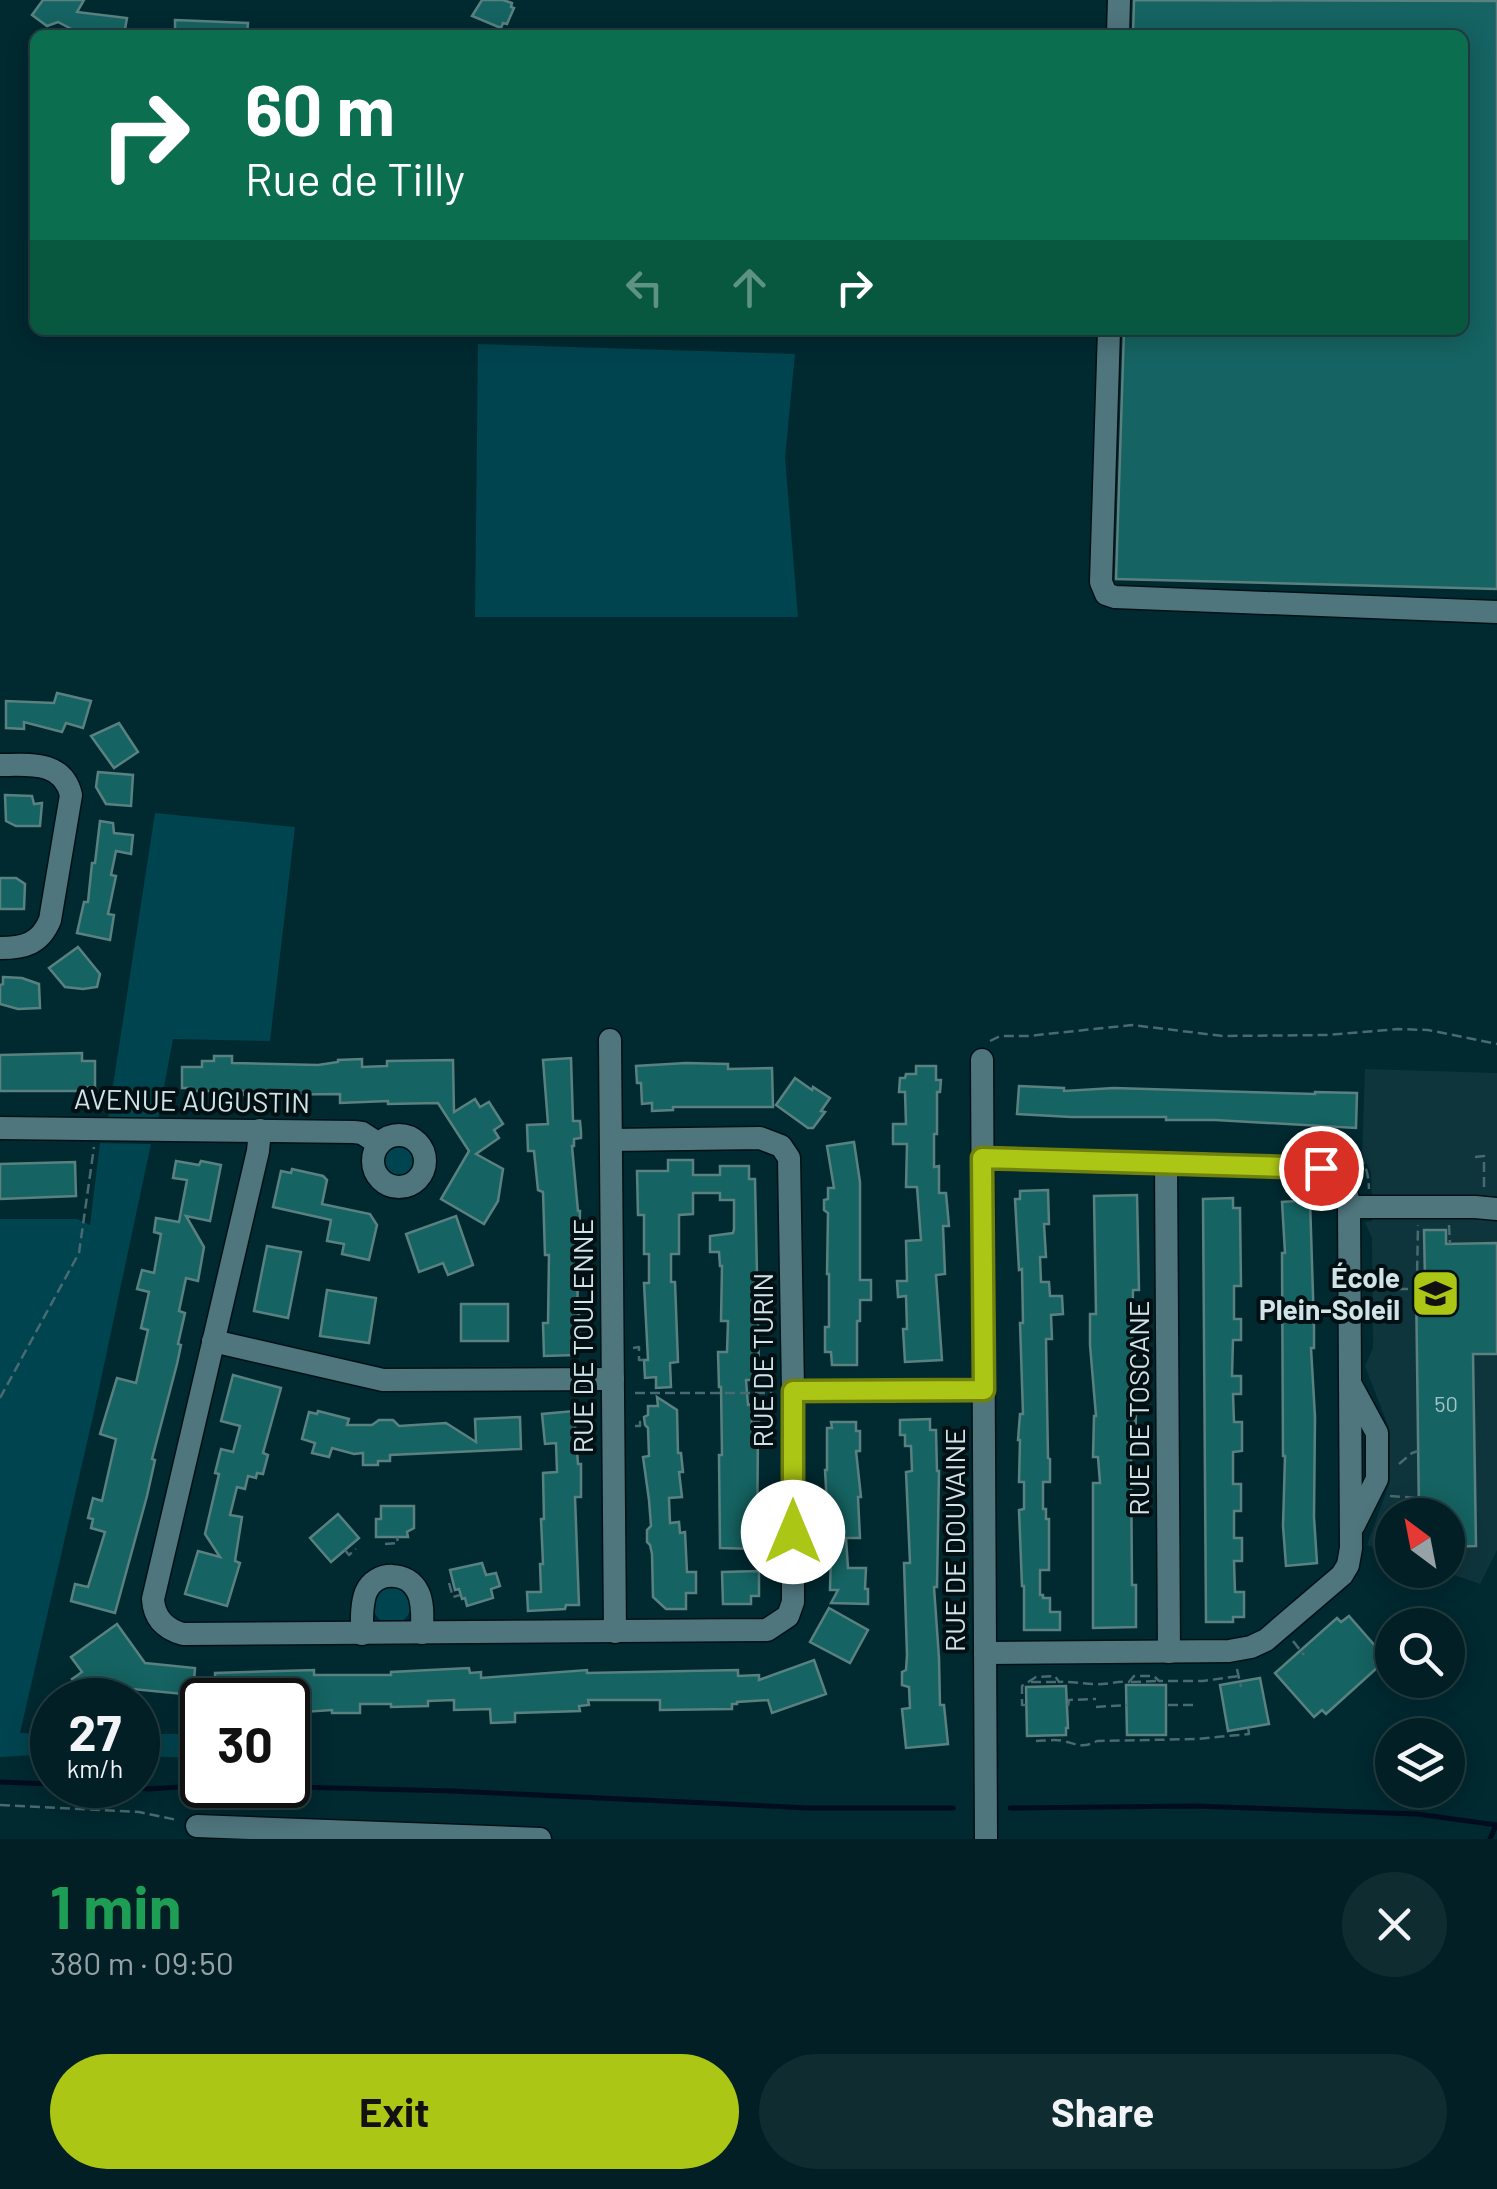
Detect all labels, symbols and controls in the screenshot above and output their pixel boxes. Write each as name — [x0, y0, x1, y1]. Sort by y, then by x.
text: 60 m — [245, 66, 395, 150]
icon: right — [80, 70, 210, 200]
text: Rue de Tilly — [245, 151, 465, 205]
icon: left — [617, 260, 672, 315]
icon: ahead — [722, 260, 777, 315]
icon: right — [827, 260, 882, 315]
street label: AVENUE AUGUSTIN — [74, 1081, 310, 1119]
pin — [1279, 1126, 1364, 1211]
icon: arrive — [1294, 1141, 1349, 1196]
street label: RUE DE TOULENNE — [565, 1219, 599, 1453]
place label: École Plein-Soleil — [1259, 1260, 1400, 1326]
school or university icon: École Plein-Soleil — [1409, 1267, 1461, 1319]
street label: RUE DE TURIN — [745, 1272, 779, 1448]
street label: RUE DE TOSCANE — [1121, 1300, 1155, 1516]
house number: 50 — [1434, 1390, 1458, 1416]
street label: RUE DE DOUVAINE — [937, 1428, 971, 1652]
position arrow — [741, 1480, 845, 1584]
north arrow — [1375, 1498, 1465, 1588]
map controls — [1375, 1498, 1465, 1808]
button: search — [1375, 1608, 1465, 1698]
speed limit sign: 30 — [180, 1678, 310, 1808]
text: 27 — [69, 1701, 121, 1761]
button: layers — [1375, 1718, 1465, 1808]
text: km/h — [67, 1753, 123, 1783]
text: 1 min — [50, 1869, 181, 1941]
button: close — [1342, 1872, 1447, 1977]
text: 380 m · 09:50 — [50, 1943, 234, 1981]
button: Exit — [50, 2054, 739, 2169]
button: Share — [759, 2054, 1447, 2169]

